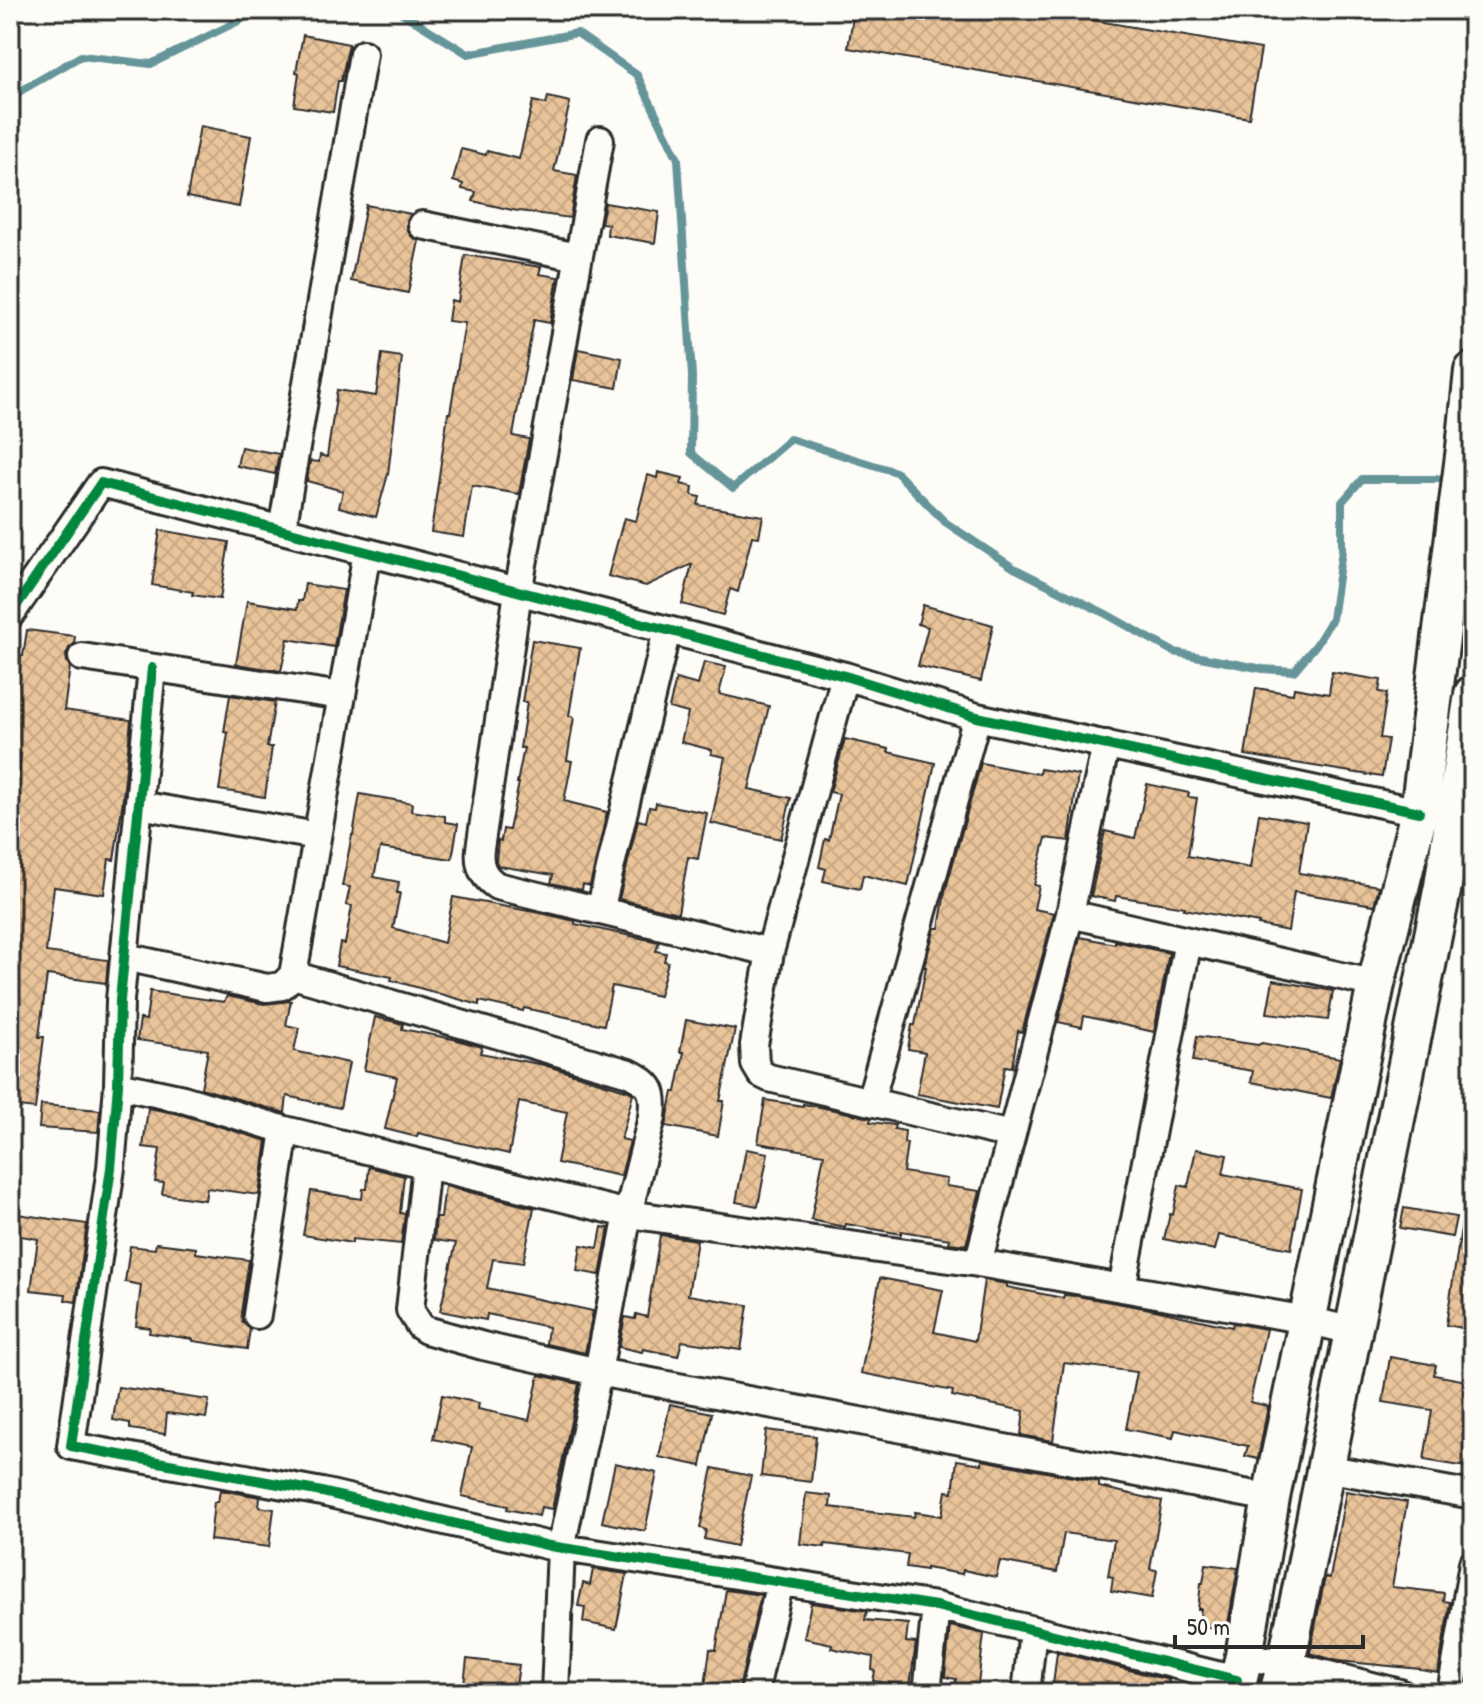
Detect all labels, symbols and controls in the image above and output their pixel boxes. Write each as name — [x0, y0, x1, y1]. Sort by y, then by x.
scale bar — [1175, 1599, 1363, 1649]
text: 50 m — [1187, 1610, 1230, 1642]

